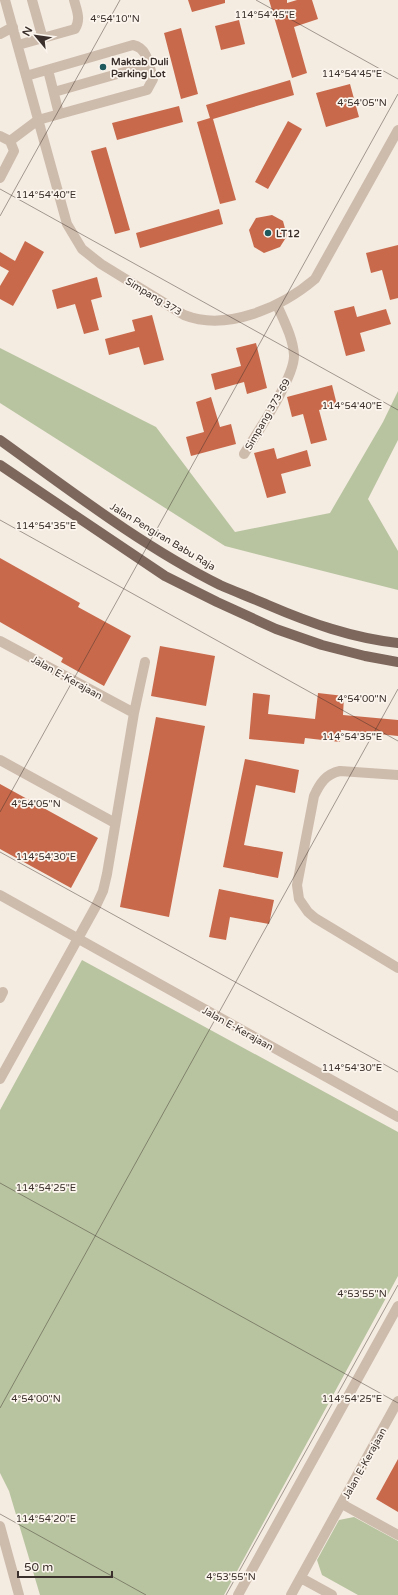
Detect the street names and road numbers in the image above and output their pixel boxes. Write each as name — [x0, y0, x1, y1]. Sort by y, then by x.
street label: Simpang 373 — [123, 275, 184, 318]
street label: Simpang 373-69 — [243, 377, 293, 452]
street label: Jalan Pengiran Babu Raja — [108, 501, 217, 573]
street label: Jalan E-Kerajaan — [29, 653, 104, 702]
street label: Jalan E-Kerajaan — [200, 1004, 275, 1053]
street label: Jalan E-Kerajaan — [340, 1426, 389, 1501]

